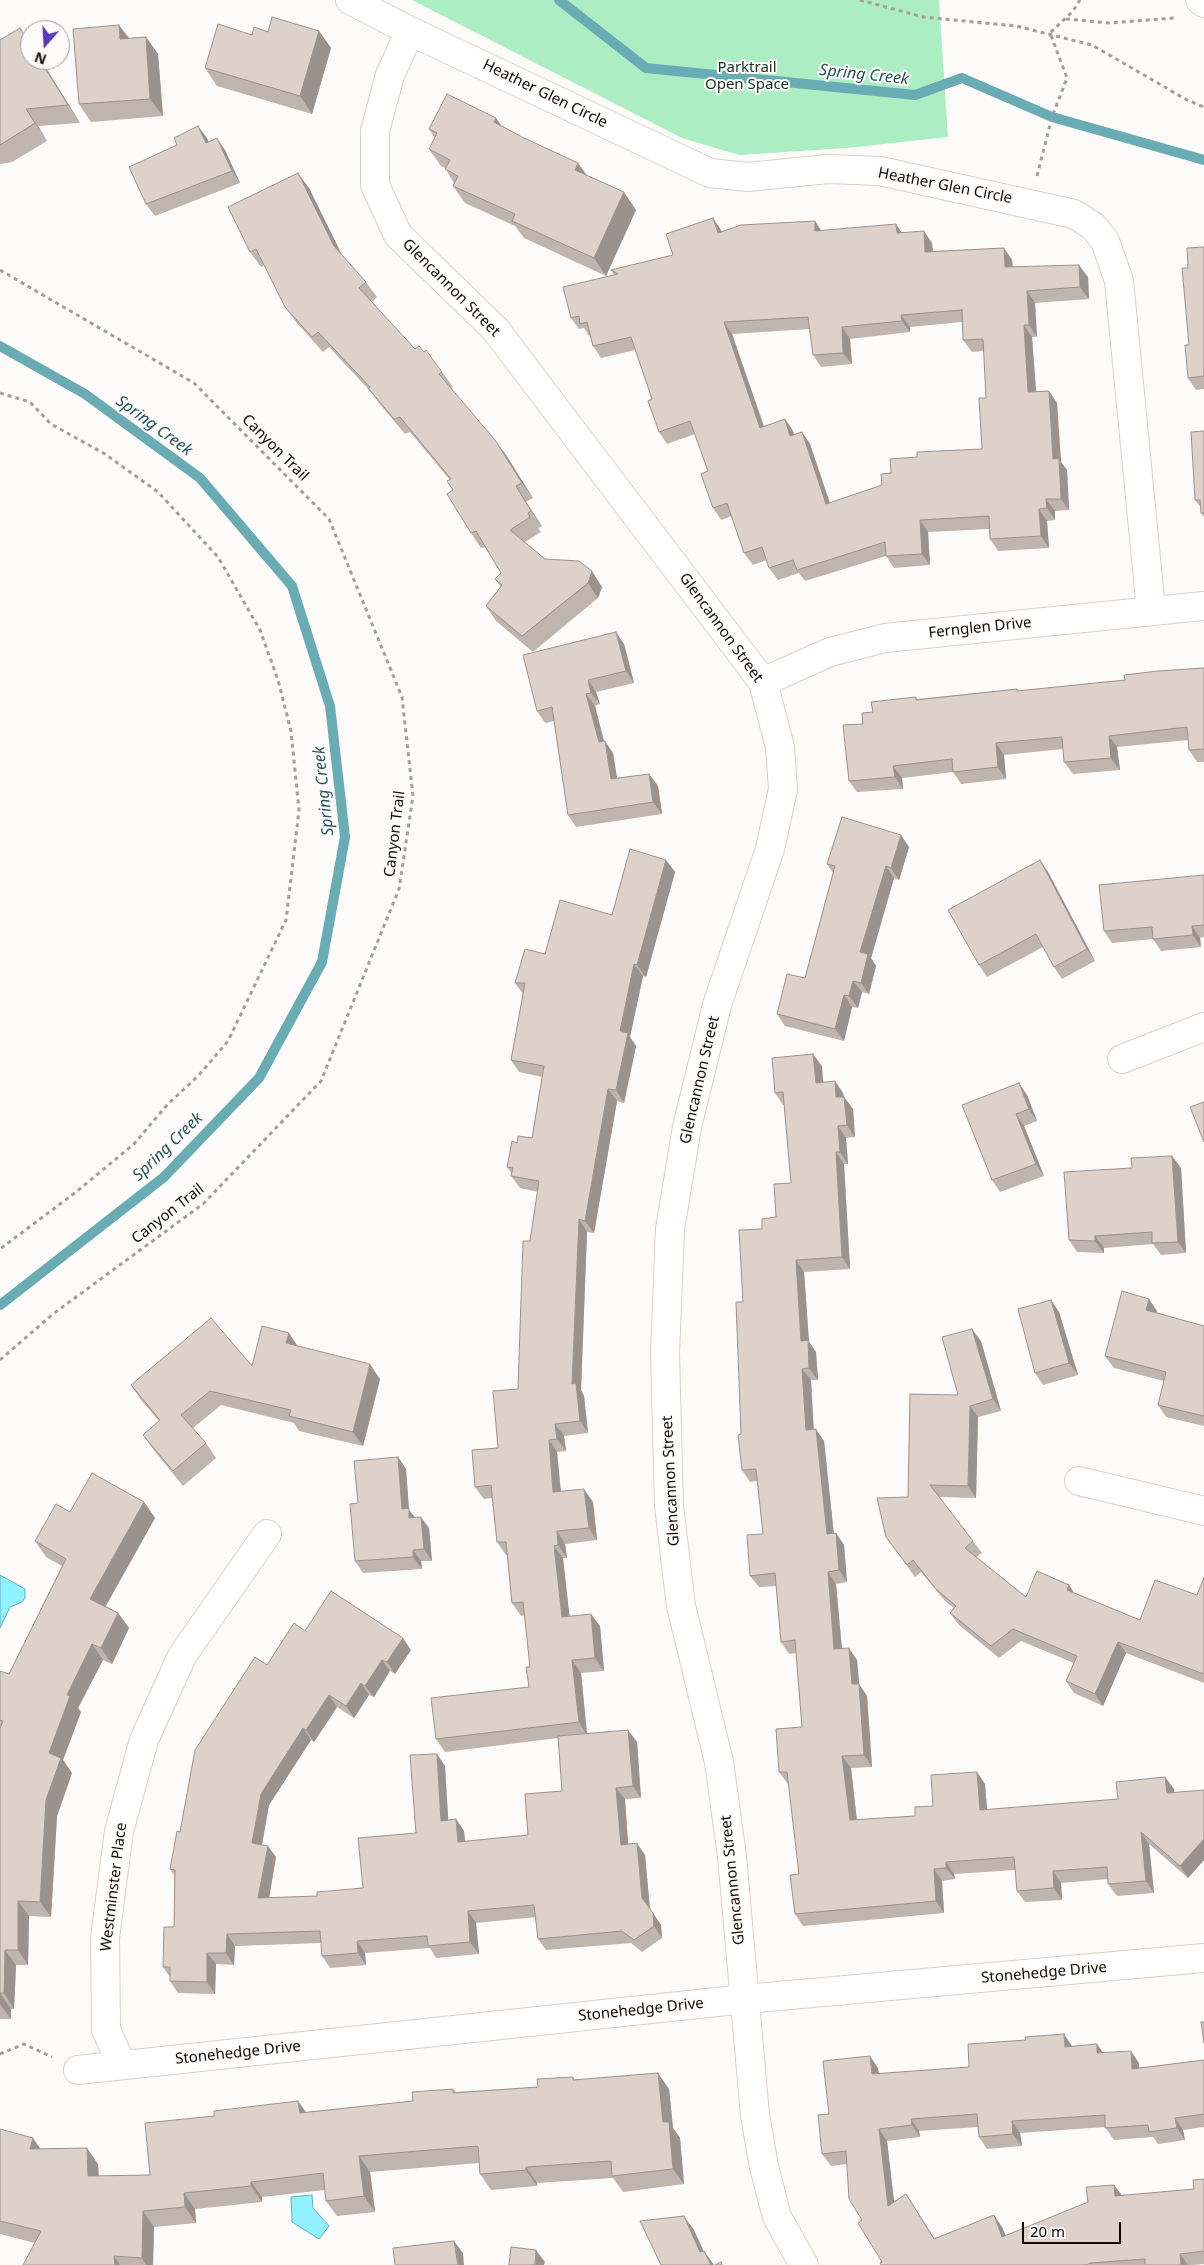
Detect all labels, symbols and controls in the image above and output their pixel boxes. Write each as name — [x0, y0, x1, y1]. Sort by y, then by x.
north arrow — [20, 20, 70, 70]
text: N — [32, 48, 49, 70]
street label: Heather Glen Circle — [480, 56, 610, 132]
park label: Parktrail Open Space — [705, 59, 789, 94]
water label: Spring Creek — [818, 61, 910, 89]
street label: Heather Glen Circle — [876, 164, 1014, 208]
street label: Glencannon Street — [398, 235, 504, 341]
water label: Spring Creek — [112, 392, 196, 460]
street label: Canyon Trail — [238, 411, 312, 485]
street label: Glencannon Street — [675, 570, 767, 686]
street label: Fernglen Drive — [928, 614, 1032, 642]
water label: Spring Creek — [310, 745, 338, 837]
street label: Canyon Trail — [381, 790, 409, 878]
street label: Glencannon Street — [677, 1014, 723, 1146]
water label: Spring Creek — [129, 1109, 207, 1185]
street label: Canyon Trail — [128, 1180, 208, 1248]
street label: Glencannon Street — [659, 1415, 683, 1547]
street label: Glencannon Street — [717, 1814, 749, 1946]
street label: Westminster Place — [97, 1821, 131, 1953]
street label: Stonehedge Drive — [980, 1959, 1108, 1987]
street label: Stonehedge Drive — [577, 1994, 705, 2026]
street label: Stonehedge Drive — [174, 2037, 302, 2069]
scale bar — [1024, 2212, 1123, 2244]
text: 20 m — [1030, 2221, 1065, 2241]

